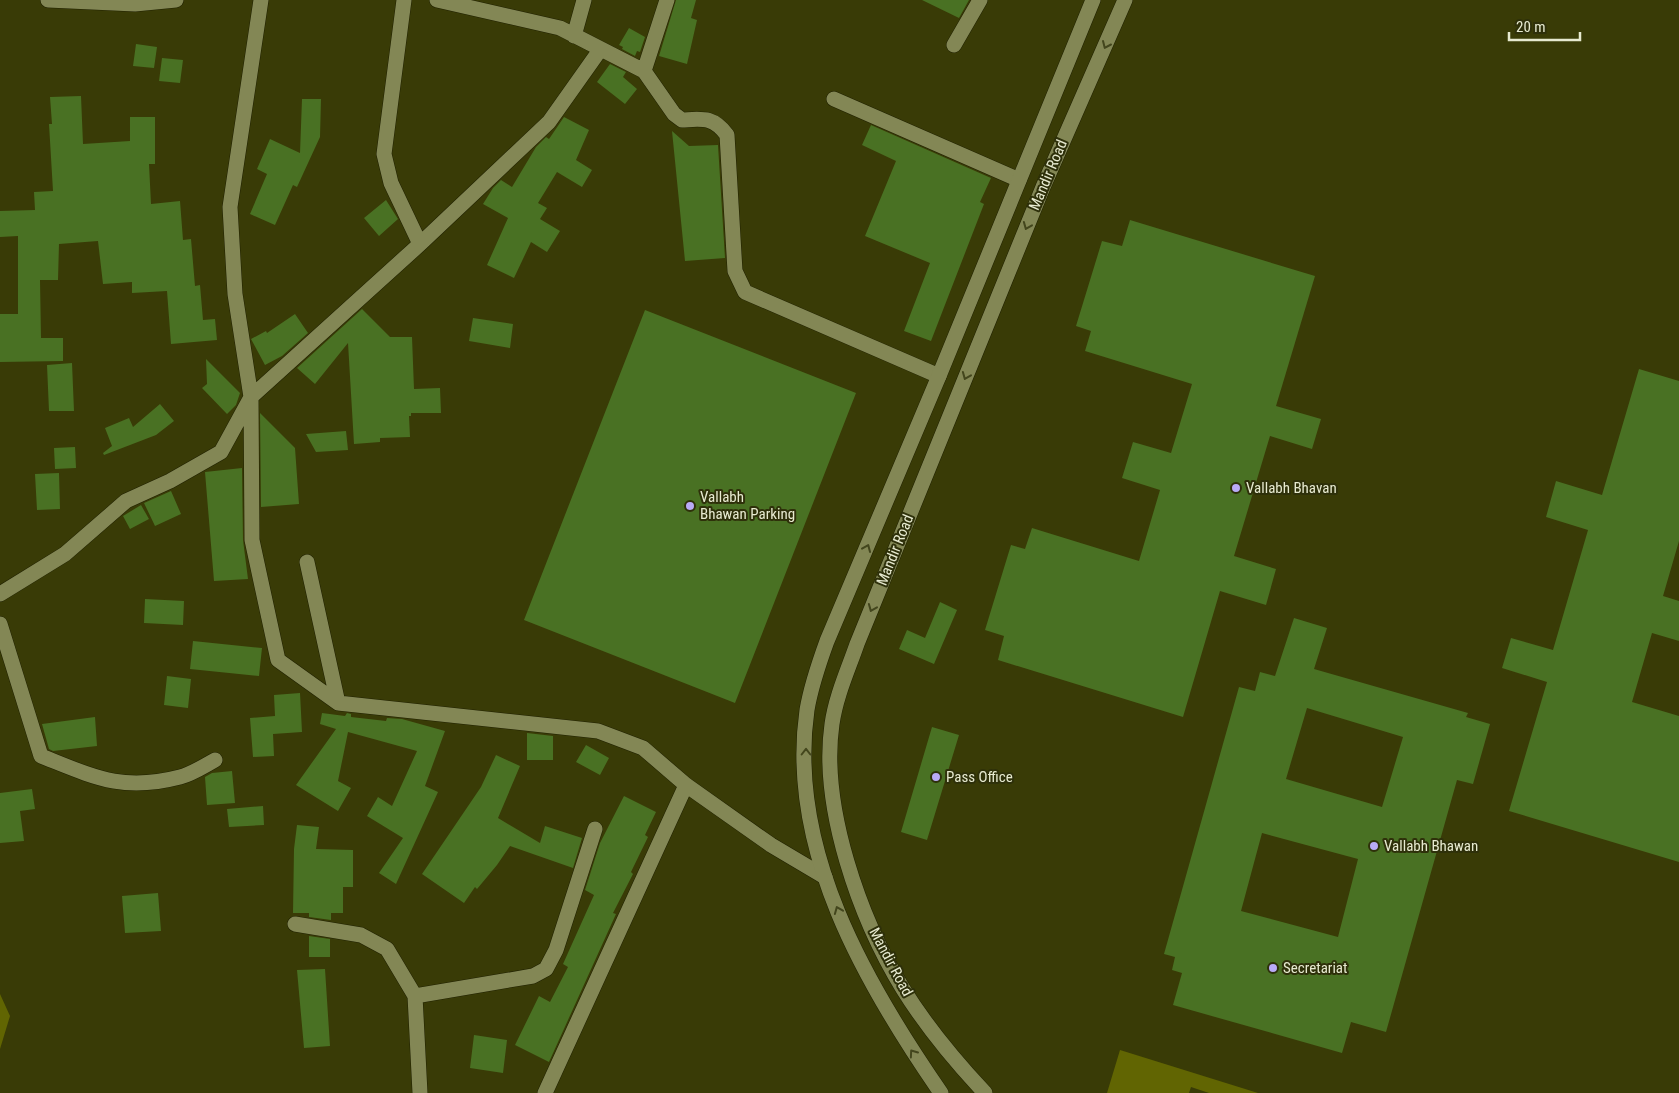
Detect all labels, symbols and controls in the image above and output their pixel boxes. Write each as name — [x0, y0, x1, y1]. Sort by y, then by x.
scale bar — [1509, 10, 1580, 42]
text: 20 m — [1516, 18, 1546, 36]
one-way arrow — [1101, 40, 1112, 49]
street label: Mandir Road — [1025, 137, 1071, 213]
one-way arrow — [1023, 221, 1033, 230]
one-way arrow — [962, 371, 972, 380]
place label: Vallabh Bhavan — [1246, 479, 1337, 497]
marker: Vallabh Bhavan — [1230, 482, 1242, 494]
place label: Vallabh Bhawan Parking — [700, 488, 795, 523]
marker: Vallabh Bhawan Parking — [684, 500, 696, 512]
street label: Mandir Road — [873, 512, 917, 588]
one-way arrow — [860, 544, 871, 553]
one-way arrow — [868, 603, 878, 612]
one-way arrow — [801, 747, 811, 755]
place label: Pass Office — [946, 768, 1013, 786]
marker: Pass Office — [930, 771, 942, 783]
place label: Vallabh Bhawan — [1384, 837, 1478, 855]
marker: Vallabh Bhawan — [1368, 840, 1380, 852]
one-way arrow — [833, 906, 844, 915]
street label: Mandir Road — [865, 925, 917, 999]
place label: Secretariat — [1283, 959, 1347, 977]
marker: Secretariat — [1267, 962, 1279, 974]
one-way arrow — [910, 1049, 919, 1059]

